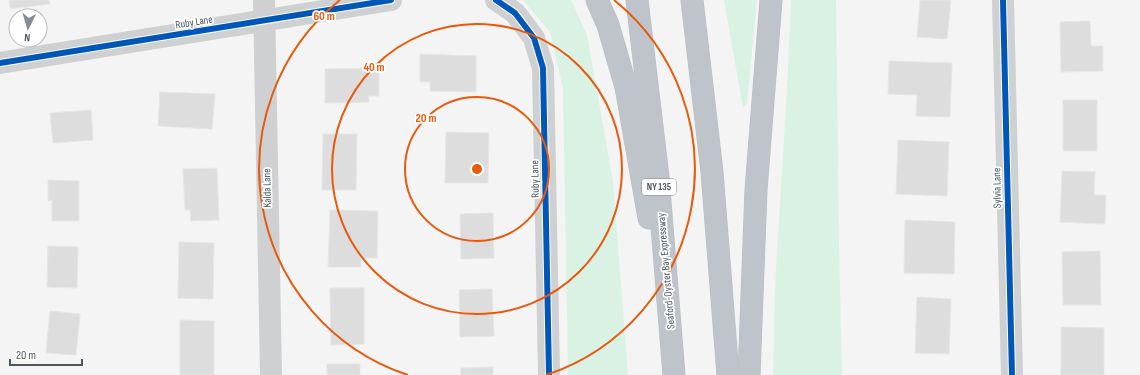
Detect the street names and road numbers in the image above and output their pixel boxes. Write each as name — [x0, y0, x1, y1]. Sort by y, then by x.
street label: Ruby Lane — [174, 13, 214, 31]
street label: Ruby Lane — [528, 160, 542, 198]
street label: Kalda Lane — [260, 168, 274, 208]
street label: Sylvia Lane — [990, 168, 1004, 208]
road number: NY 135 — [642, 179, 676, 195]
street label: Seaford-Oyster Bay Expressway — [654, 212, 678, 330]

